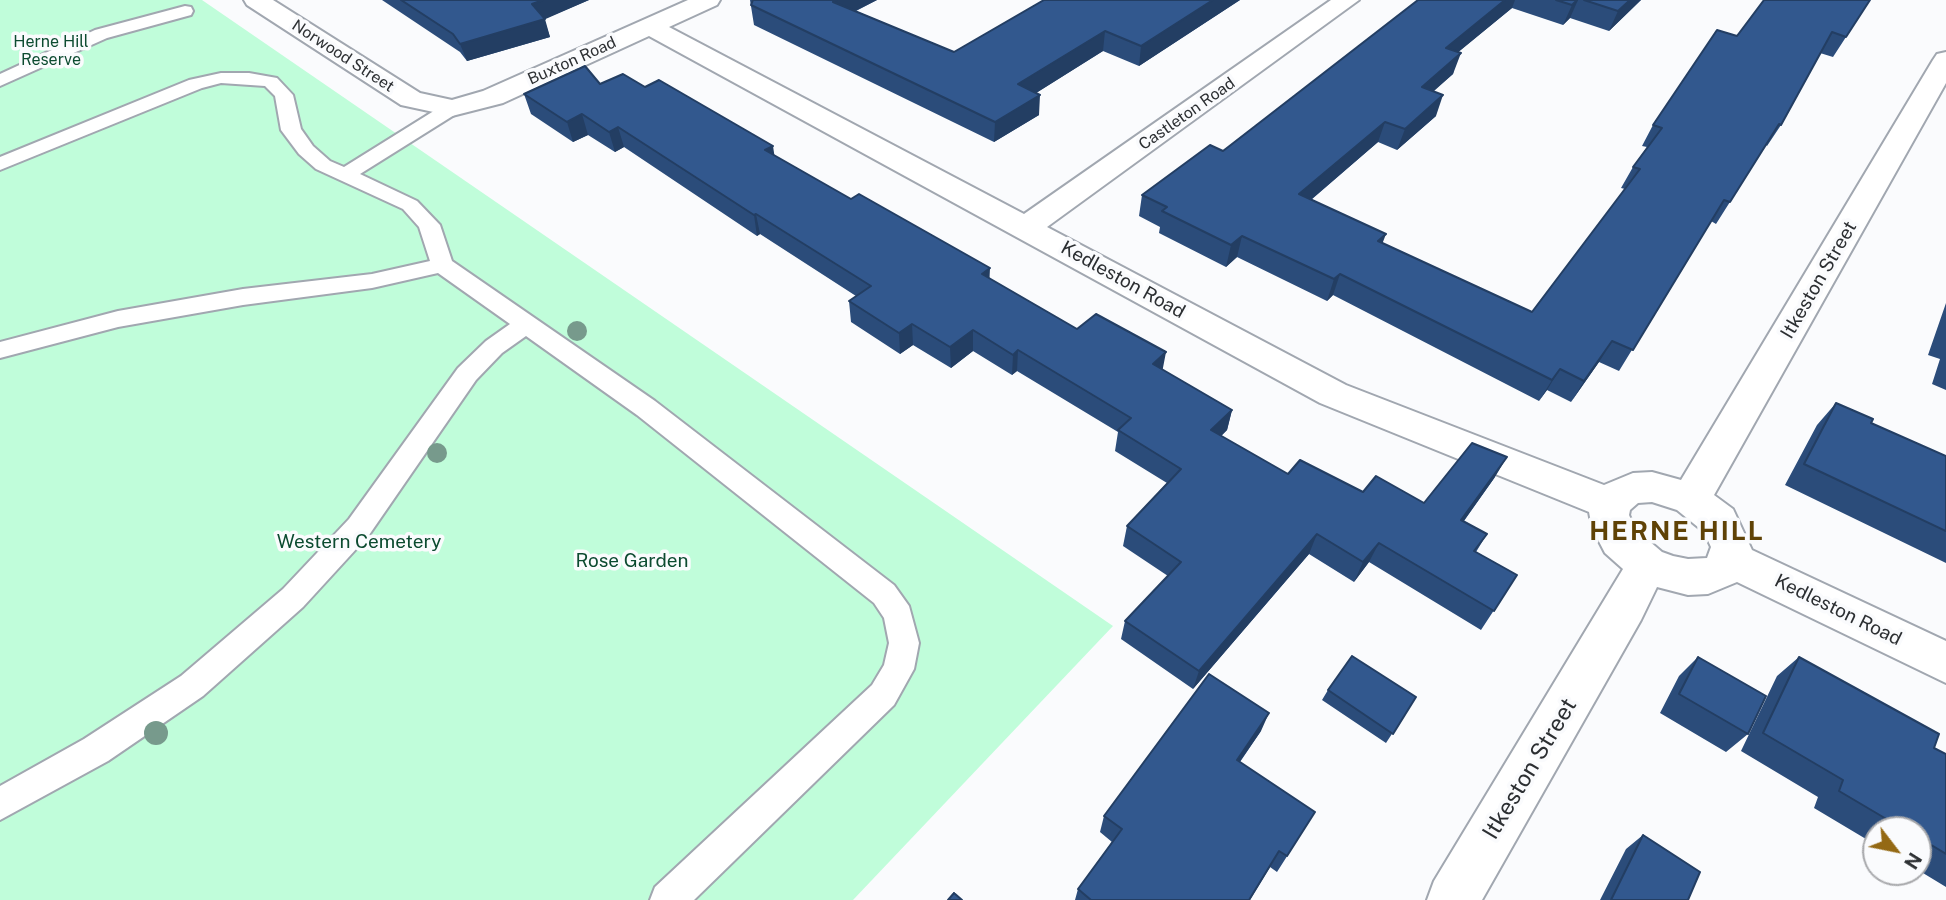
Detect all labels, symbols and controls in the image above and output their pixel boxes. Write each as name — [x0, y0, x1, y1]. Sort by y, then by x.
street label: Norwood Street — [288, 16, 398, 96]
park label: Herne Hill Reserve — [13, 32, 89, 70]
street label: Buxton Road — [525, 33, 619, 89]
street label: Castleton Road — [1135, 74, 1239, 154]
street label: Itkeston Street — [1776, 217, 1862, 343]
street label: Kedleston Road — [1057, 236, 1189, 324]
district label: HERNE HILL — [1591, 516, 1763, 548]
park label: Western Cemetery — [277, 531, 441, 553]
park label: Rose Garden — [576, 550, 688, 572]
street label: Kedleston Road — [1771, 569, 1905, 651]
street label: Itkeston Street — [1477, 693, 1583, 845]
north arrow — [1862, 816, 1932, 886]
text: N — [1900, 849, 1926, 873]

